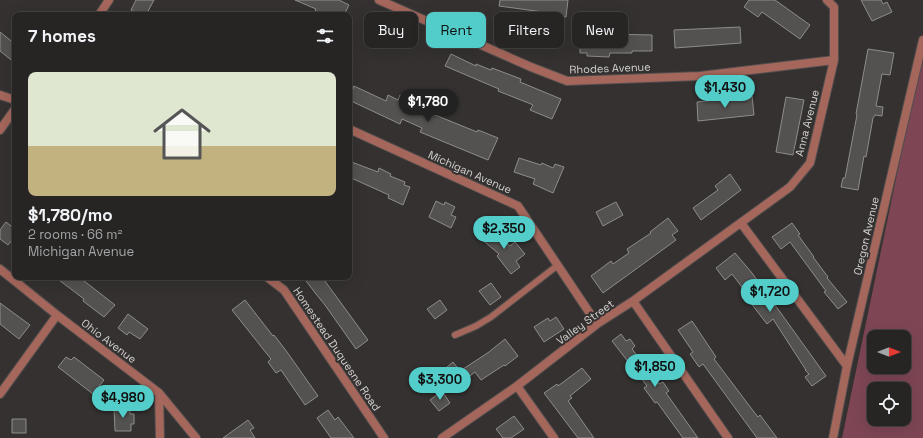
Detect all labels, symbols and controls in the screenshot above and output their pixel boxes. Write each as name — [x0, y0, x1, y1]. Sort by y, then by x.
chip: Buy — [364, 12, 418, 48]
chip: Rent — [426, 12, 486, 48]
chip: Filters — [494, 12, 564, 48]
chip: New — [572, 12, 628, 48]
text: 7 homes — [28, 25, 96, 47]
icon: filters — [314, 25, 336, 47]
street label: Rhodes Avenue — [569, 60, 651, 76]
pin: $1,430 — [692, 75, 758, 109]
text: $1,430 — [704, 79, 746, 96]
street label: Anna Avenue — [792, 88, 822, 158]
pin: $1,780 — [395, 89, 461, 123]
text: $1,780 — [408, 93, 448, 110]
icon: home — [146, 98, 218, 170]
street label: Michigan Avenue — [426, 147, 514, 197]
street label: Oregon Avenue — [850, 195, 882, 277]
text: $1,780/mo — [28, 204, 113, 226]
pin: $2,350 — [471, 216, 537, 250]
text: $2,350 — [482, 220, 526, 237]
text: 2 rooms · 66 m² — [28, 226, 122, 243]
text: Michigan Avenue — [28, 243, 134, 260]
pin: $1,720 — [737, 279, 803, 313]
text: $1,720 — [750, 283, 790, 300]
street label: Homestead Duquesne Road — [290, 284, 384, 414]
street label: Valley Street — [553, 296, 617, 348]
street label: Ohio Avenue — [79, 316, 139, 366]
north arrow — [867, 330, 911, 374]
map controls — [867, 330, 911, 426]
pin: $1,850 — [622, 354, 688, 388]
text: $1,850 — [634, 358, 676, 375]
pin: $3,300 — [407, 367, 473, 401]
text: $3,300 — [418, 371, 462, 388]
button: locate — [867, 382, 911, 426]
pin: $4,980 — [90, 385, 156, 419]
text: $4,980 — [101, 389, 145, 406]

